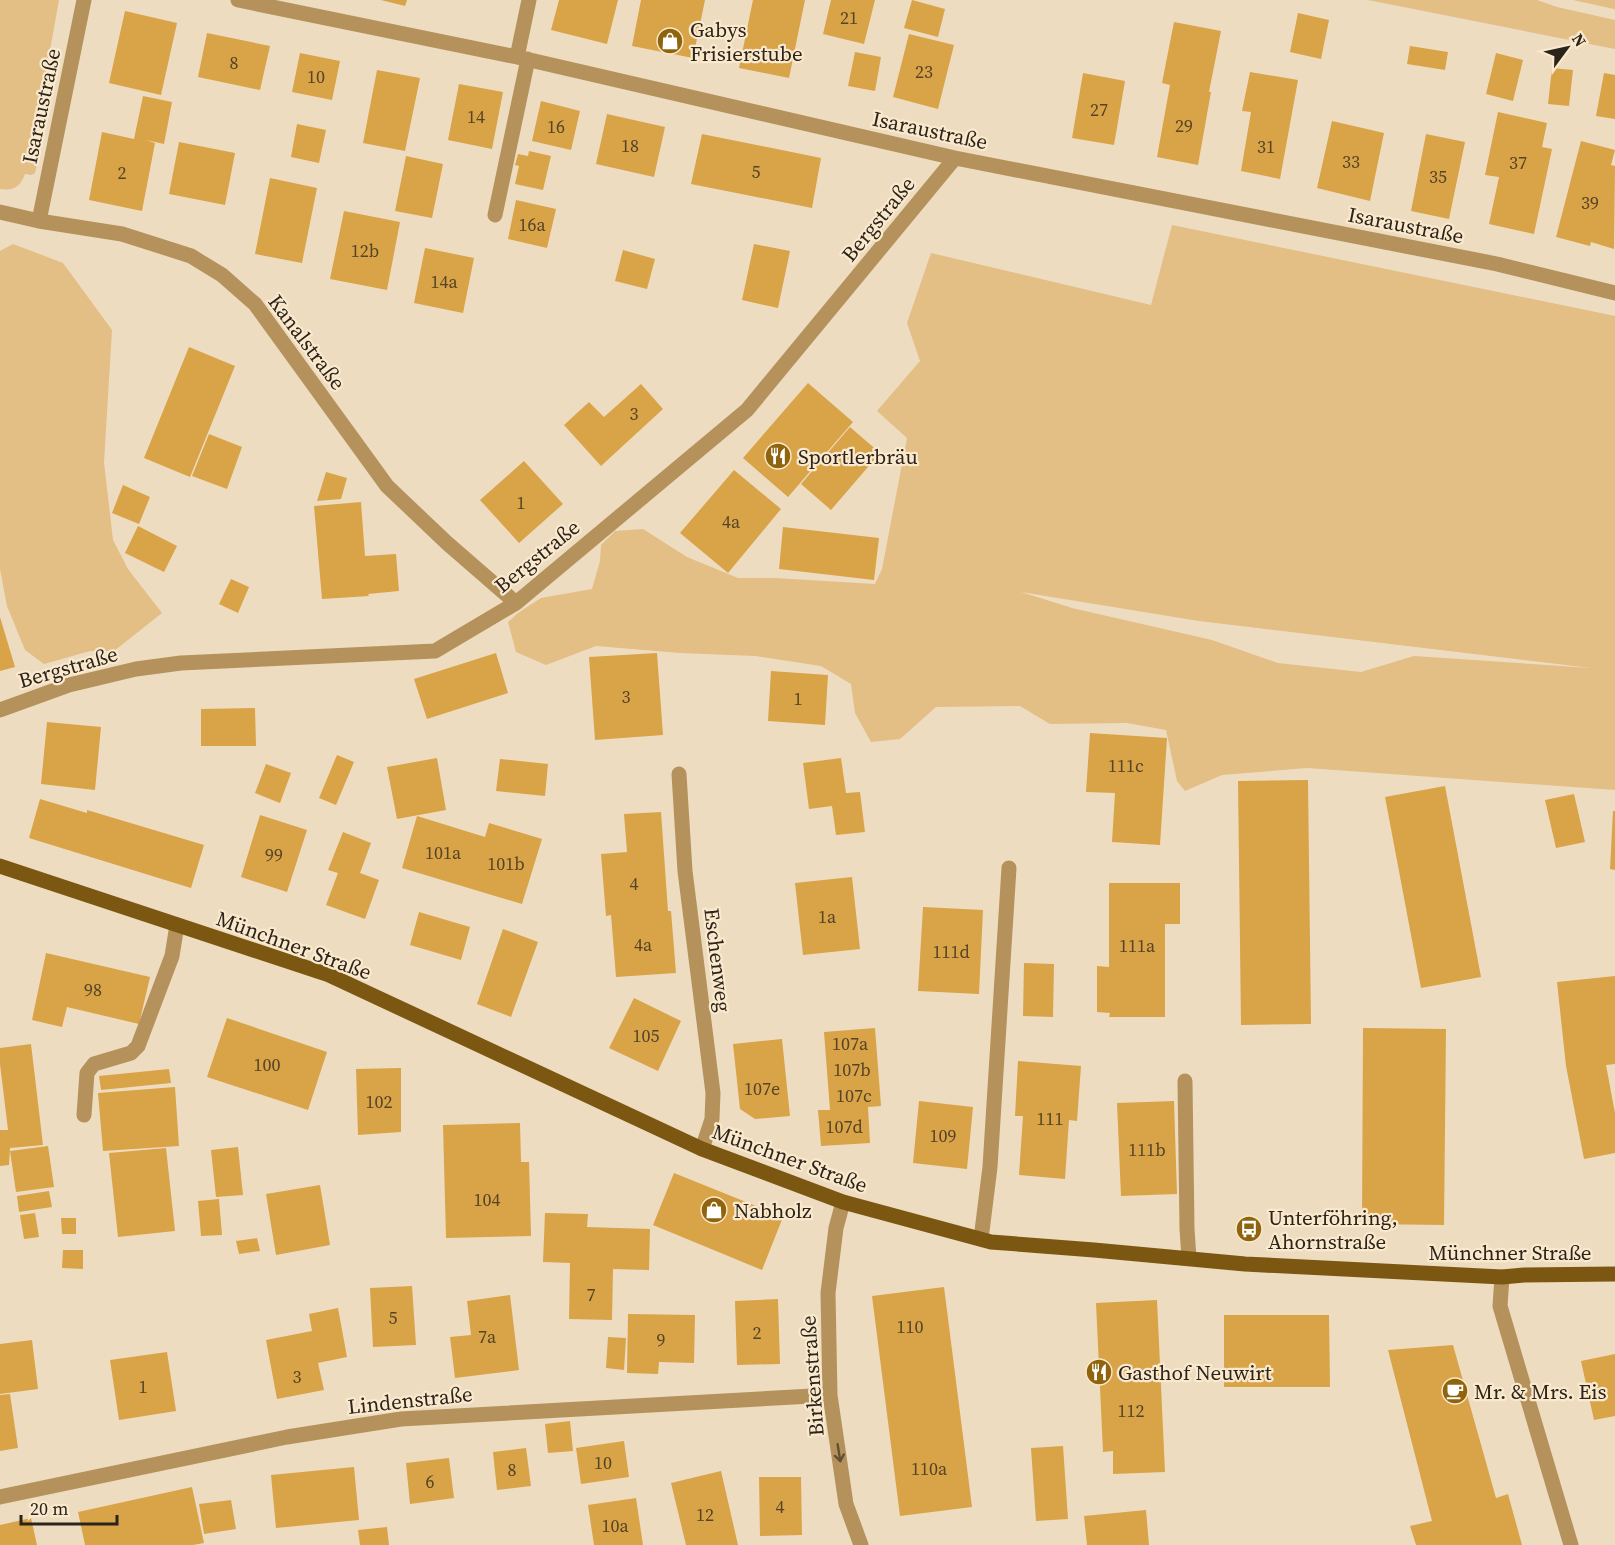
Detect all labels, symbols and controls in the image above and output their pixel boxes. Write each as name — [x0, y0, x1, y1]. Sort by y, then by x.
house number: 21 — [840, 5, 858, 30]
place label: Gabys Frisierstube — [690, 15, 803, 68]
north arrow — [1537, 18, 1597, 78]
shop icon: Gabys Frisierstube — [655, 26, 685, 56]
text: N — [1567, 29, 1592, 51]
street label: Isaraustraße — [15, 46, 67, 166]
house number: 8 — [230, 50, 239, 75]
house number: 23 — [915, 59, 933, 84]
house number: 10 — [307, 64, 325, 89]
house number: 27 — [1090, 97, 1108, 122]
house number: 14 — [467, 104, 485, 129]
street label: Isaraustraße — [870, 104, 990, 156]
house number: 29 — [1175, 113, 1193, 138]
house number: 16 — [547, 114, 565, 139]
house number: 18 — [621, 133, 639, 158]
house number: 31 — [1257, 134, 1275, 159]
house number: 33 — [1342, 149, 1360, 174]
house number: 37 — [1509, 150, 1527, 175]
house number: 5 — [752, 159, 761, 184]
house number: 2 — [118, 160, 127, 185]
house number: 35 — [1429, 164, 1447, 189]
street label: Bergstraße — [835, 170, 921, 268]
house number: 39 — [1581, 190, 1599, 215]
street label: Isaraustraße — [1346, 200, 1466, 250]
house number: 16a — [518, 212, 546, 237]
house number: 12b — [351, 238, 379, 263]
house number: 14a — [430, 269, 458, 294]
street label: Kanalstraße — [262, 288, 352, 396]
house number: 3 — [630, 401, 639, 426]
restaurant icon: Sportlerbräu — [763, 441, 793, 471]
place label: Sportlerbräu — [798, 442, 918, 471]
house number: 1 — [517, 490, 526, 515]
house number: 4a — [722, 509, 741, 534]
street label: Bergstraße — [488, 513, 586, 599]
street label: Bergstraße — [15, 639, 121, 695]
house number: 3 — [622, 684, 631, 709]
house number: 1 — [794, 686, 803, 711]
house number: 111c — [1108, 753, 1144, 778]
house number: 101a — [425, 840, 462, 865]
house number: 99 — [265, 842, 283, 867]
house number: 101b — [487, 851, 525, 876]
house number: 4 — [630, 871, 639, 896]
street label: Münchner Straße — [212, 903, 376, 987]
house number: 1a — [818, 904, 837, 929]
street label: Eschenweg — [697, 906, 739, 1014]
house number: 4a — [634, 932, 653, 957]
house number: 111a — [1119, 933, 1156, 958]
house number: 111d — [932, 939, 970, 964]
house number: 98 — [84, 977, 102, 1002]
house number: 105 — [633, 1023, 660, 1048]
house number: 107a — [832, 1031, 869, 1056]
house number: 100 — [254, 1052, 281, 1077]
house number: 107b — [833, 1057, 871, 1082]
house number: 107e — [744, 1076, 780, 1101]
house number: 107c — [836, 1083, 872, 1108]
house number: 102 — [366, 1089, 393, 1114]
house number: 111 — [1037, 1106, 1064, 1131]
house number: 107d — [825, 1114, 863, 1139]
street label: Münchner Straße — [708, 1116, 872, 1200]
house number: 109 — [930, 1123, 957, 1148]
house number: 111b — [1128, 1137, 1166, 1162]
house number: 104 — [474, 1187, 501, 1212]
shop icon: Nabholz — [699, 1195, 729, 1225]
place label: Nabholz — [734, 1196, 812, 1225]
place label: Unterföhring, Ahornstraße — [1268, 1203, 1398, 1256]
bus stop icon: Unterföhring, Ahornstraße — [1234, 1214, 1264, 1244]
street label: Münchner Straße — [1428, 1238, 1592, 1267]
house number: 7 — [587, 1282, 596, 1307]
house number: 5 — [389, 1305, 398, 1330]
house number: 110 — [897, 1314, 924, 1339]
street label: Birkenstraße — [793, 1315, 831, 1437]
house number: 2 — [753, 1320, 762, 1345]
house number: 7a — [478, 1324, 497, 1349]
house number: 9 — [657, 1327, 666, 1352]
restaurant icon: Gasthof Neuwirt — [1084, 1357, 1114, 1387]
place label: Gasthof Neuwirt — [1118, 1358, 1272, 1387]
house number: 3 — [293, 1364, 302, 1389]
house number: 1 — [139, 1374, 148, 1399]
cafe icon: Mr. & Mrs. Eis — [1440, 1376, 1470, 1406]
place label: Mr. & Mrs. Eis — [1474, 1377, 1607, 1406]
street label: Lindenstraße — [346, 1379, 474, 1421]
house number: 112 — [1118, 1398, 1145, 1423]
one-way arrow — [833, 1443, 844, 1463]
house number: 10 — [594, 1450, 612, 1475]
house number: 110a — [911, 1456, 948, 1481]
house number: 8 — [508, 1457, 517, 1482]
house number: 6 — [426, 1469, 435, 1494]
scale bar — [21, 1488, 117, 1526]
house number: 4 — [776, 1494, 785, 1519]
text: 20 m — [30, 1496, 68, 1521]
house number: 12 — [696, 1502, 714, 1527]
house number: 10a — [601, 1513, 629, 1538]

